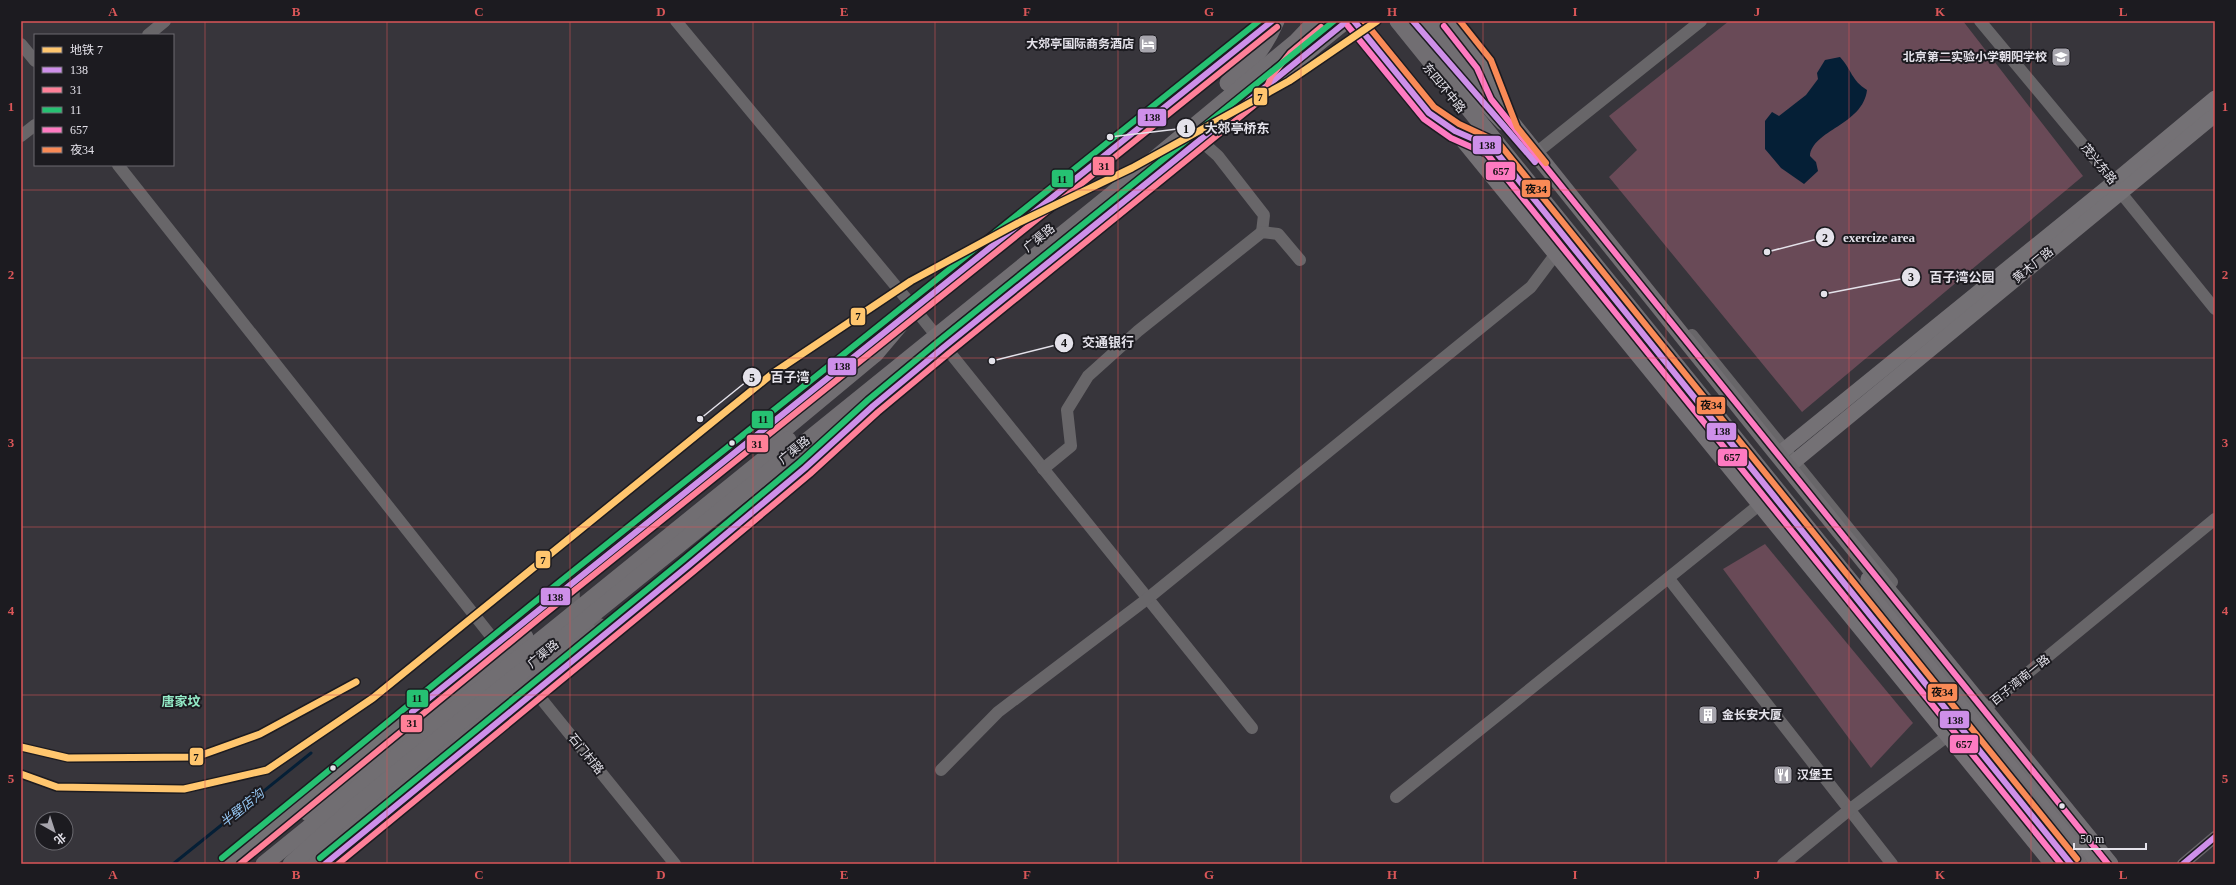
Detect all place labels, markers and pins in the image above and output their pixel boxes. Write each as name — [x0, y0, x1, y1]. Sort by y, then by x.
hotel icon: 大郊亭国际商务酒店 — [1137, 33, 1159, 55]
place label: 大郊亭国际商务酒店 — [1026, 37, 1134, 51]
school or university icon: 北京第二实验小学朝阳学校 — [2050, 46, 2072, 68]
place label: 北京第二实验小学朝阳学校 — [1903, 50, 2047, 64]
callout: 大郊亭桥东 — [1176, 116, 1277, 141]
callout: exercize area — [1815, 225, 1923, 250]
callout: 百子湾公园 — [1901, 265, 2002, 290]
callout: 交通银行 — [1054, 330, 1142, 355]
callout: 百子湾 — [742, 365, 817, 390]
unlabelled marker — [727, 438, 737, 448]
building icon: 金长安大厦 — [1697, 704, 1719, 726]
place label: 金长安大厦 — [1722, 708, 1782, 722]
unlabelled marker — [328, 763, 338, 773]
restaurant icon: 汉堡王 — [1772, 764, 1794, 786]
place label: 汉堡王 — [1797, 768, 1833, 782]
unlabelled marker — [2057, 801, 2067, 811]

